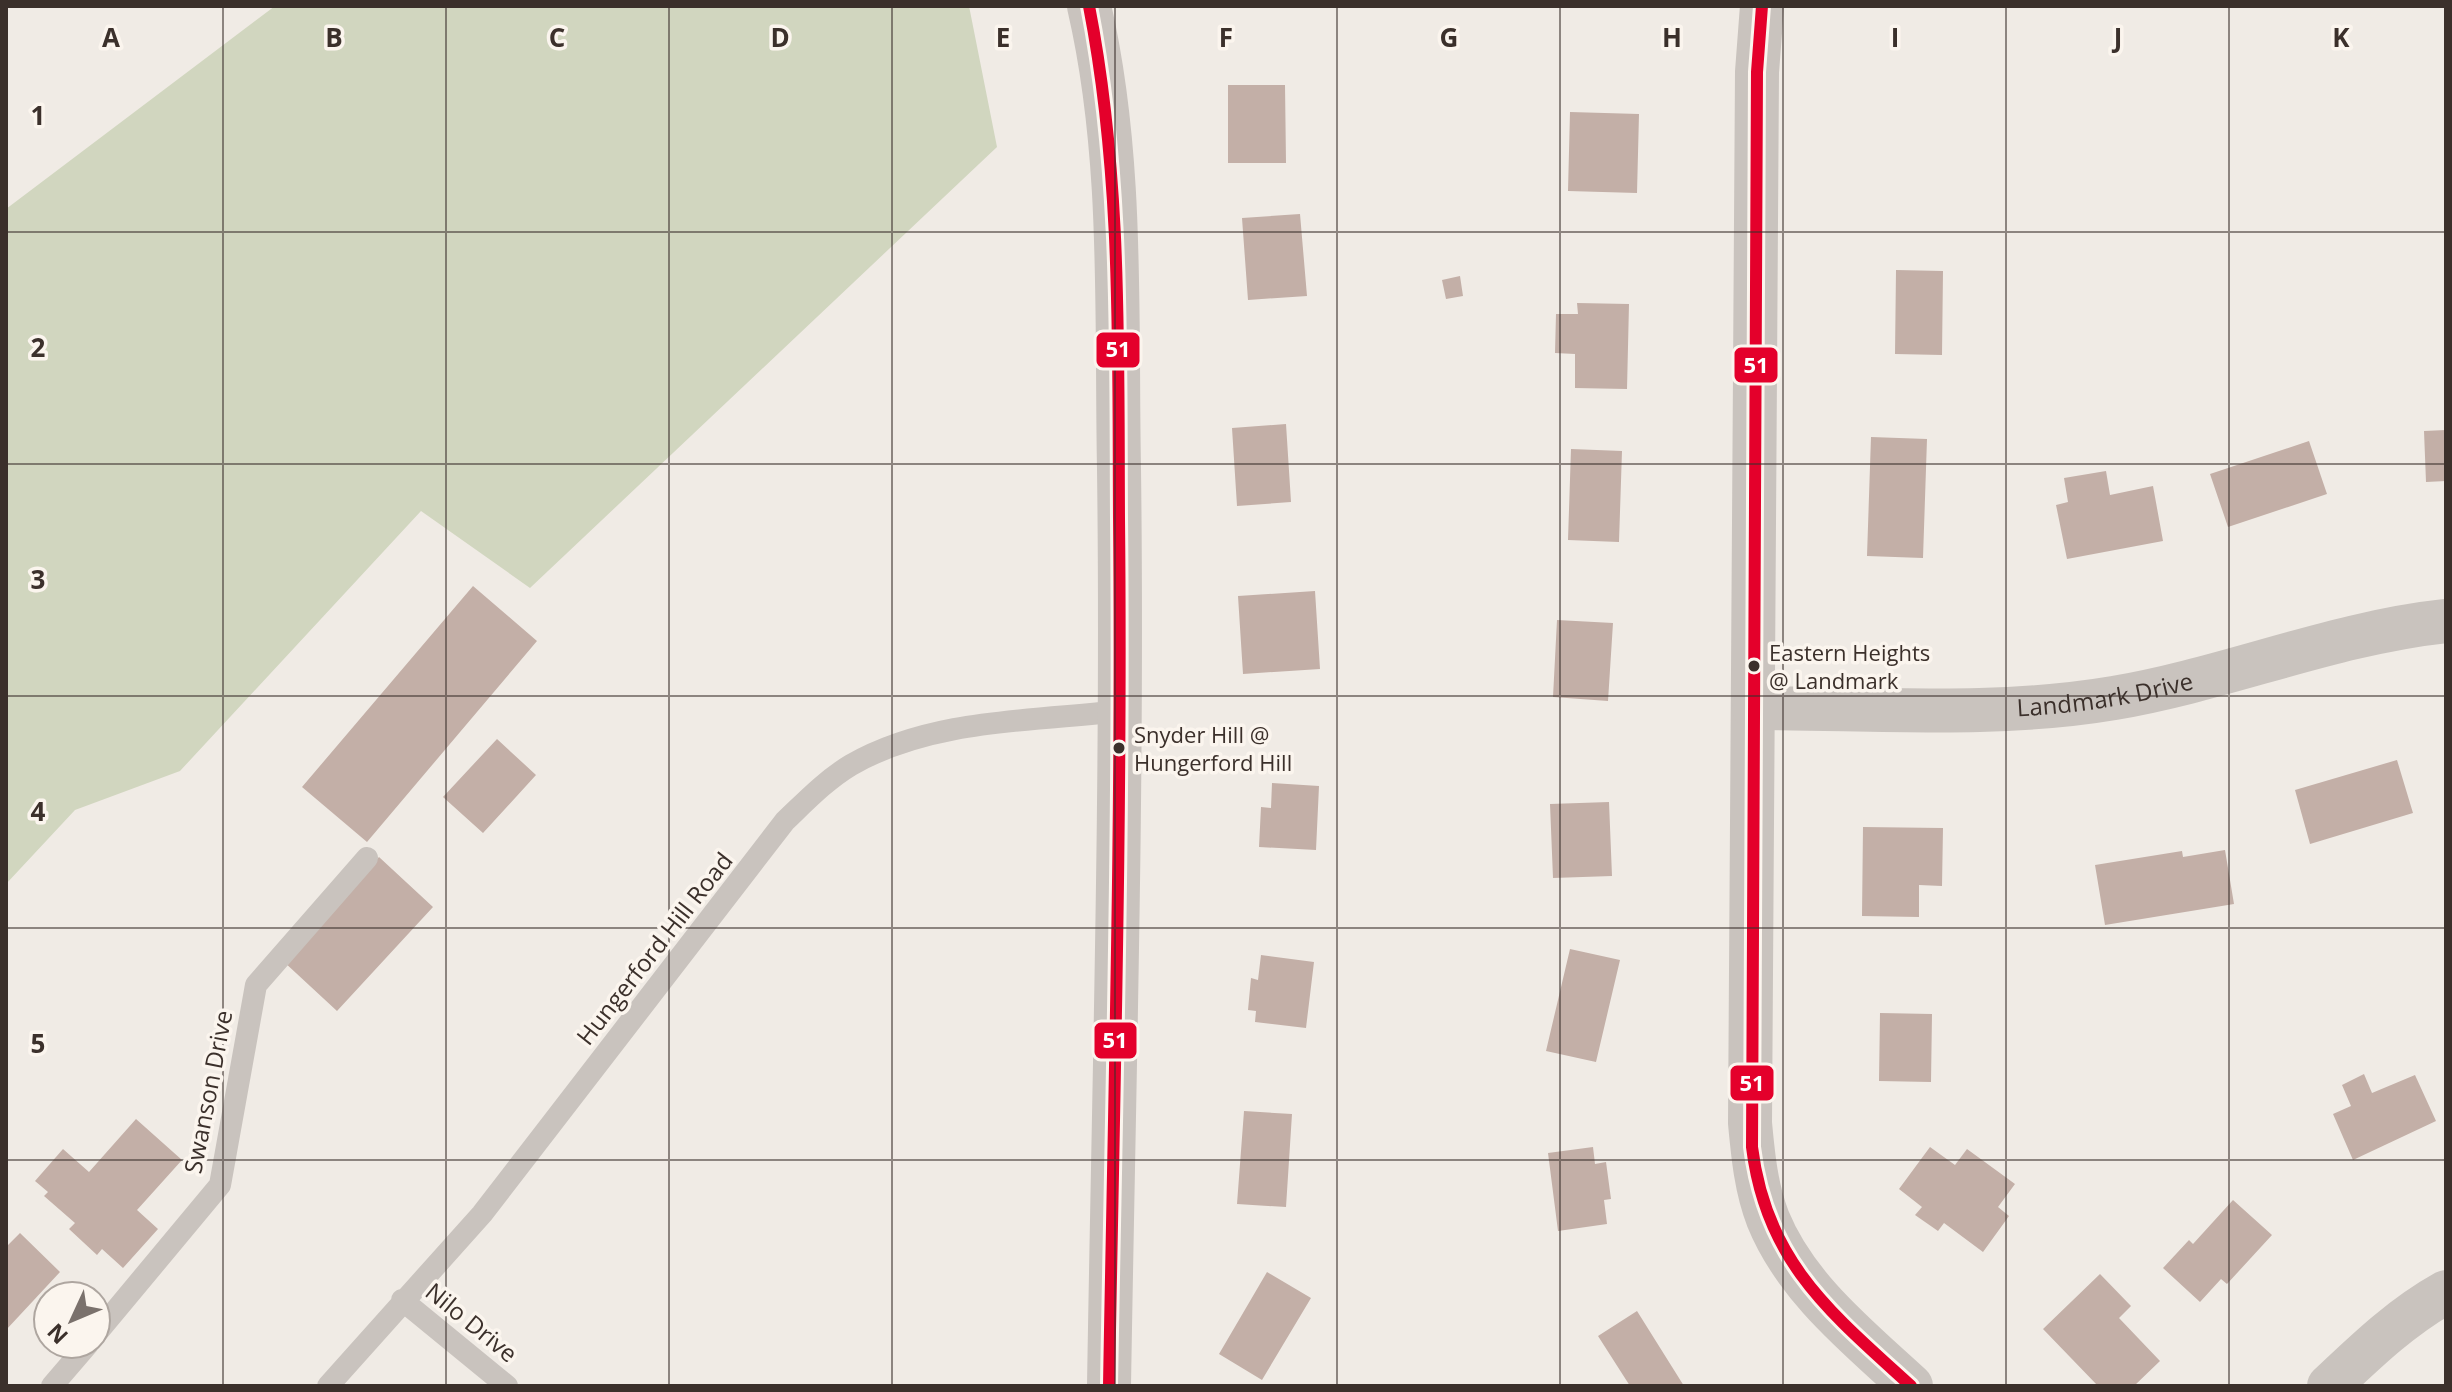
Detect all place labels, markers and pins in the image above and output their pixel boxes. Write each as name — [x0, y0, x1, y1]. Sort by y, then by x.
place label: Eastern Heights @ Landmark — [1769, 637, 1930, 695]
marker: Eastern Heights @ Landmark — [1746, 658, 1762, 674]
place label: Snyder Hill @ Hungerford Hill — [1134, 719, 1292, 777]
marker: Snyder Hill @ Hungerford Hill — [1111, 740, 1127, 756]

